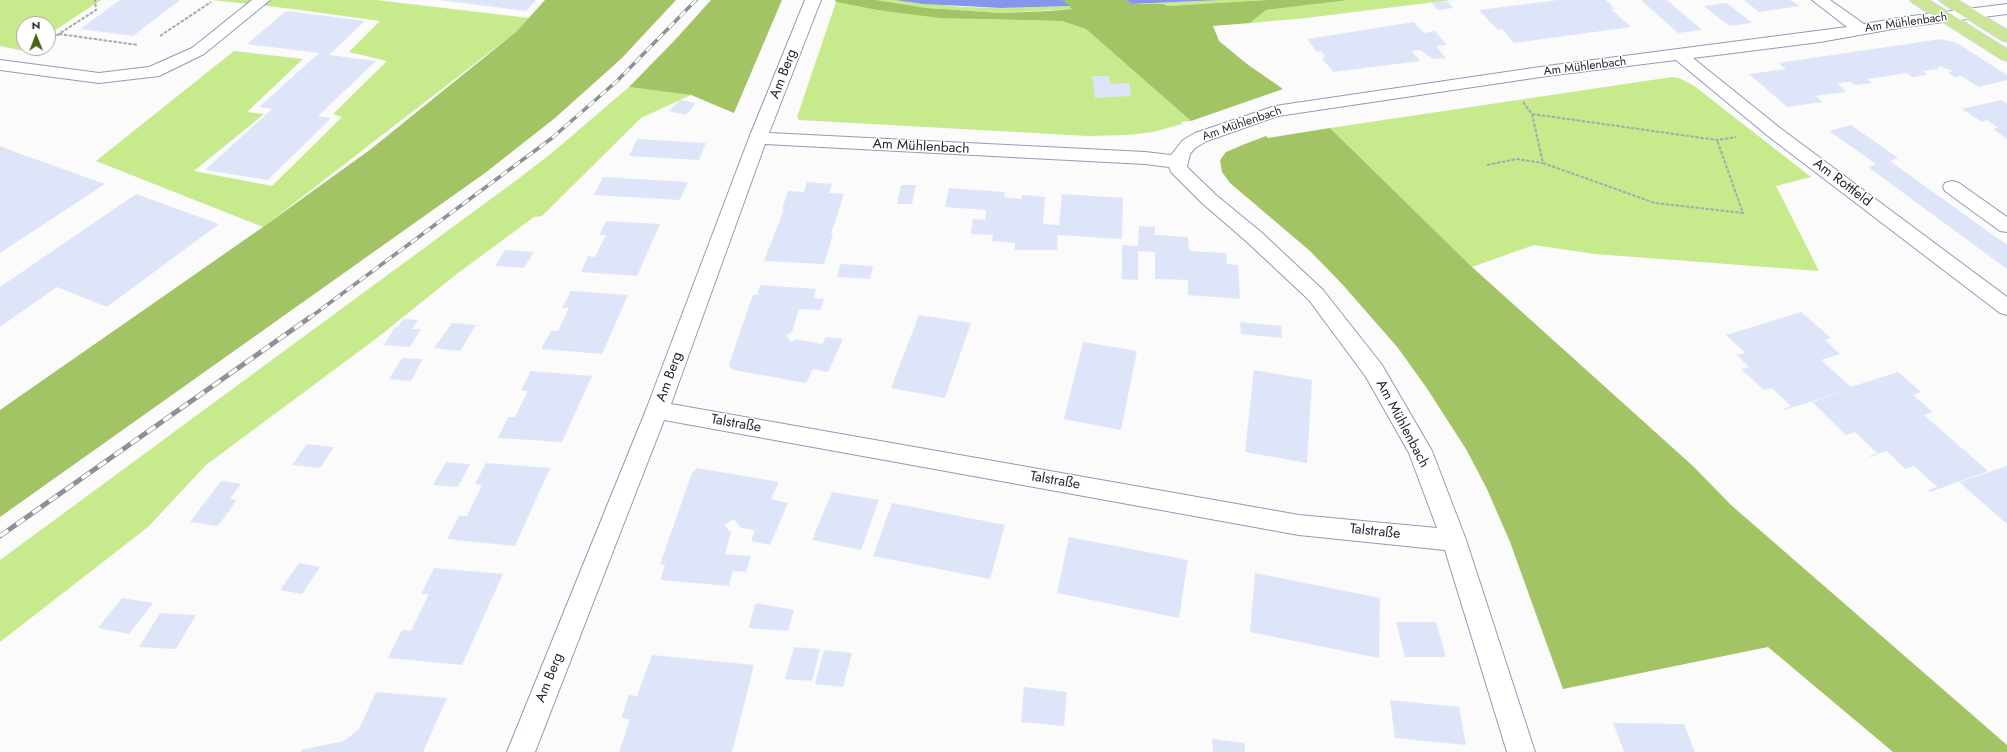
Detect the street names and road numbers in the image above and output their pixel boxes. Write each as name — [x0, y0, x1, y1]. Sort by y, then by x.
street label: Am Mühlenbach — [1864, 10, 1948, 36]
street label: Am Berg — [767, 47, 801, 101]
street label: Am Mühlenbach — [1543, 55, 1627, 79]
street label: Am Mühlenbach — [1200, 104, 1284, 144]
street label: Am Mühlenbach — [872, 136, 970, 158]
street label: Am Rottfeld — [1809, 156, 1875, 210]
street label: Am Berg — [653, 350, 687, 404]
street label: Am Mühlenbach — [1372, 377, 1432, 471]
street label: Talstraße — [710, 411, 762, 437]
street label: Talstraße — [1029, 468, 1081, 494]
street label: Talstraße — [1349, 521, 1401, 543]
street label: Am Berg — [532, 651, 568, 705]

